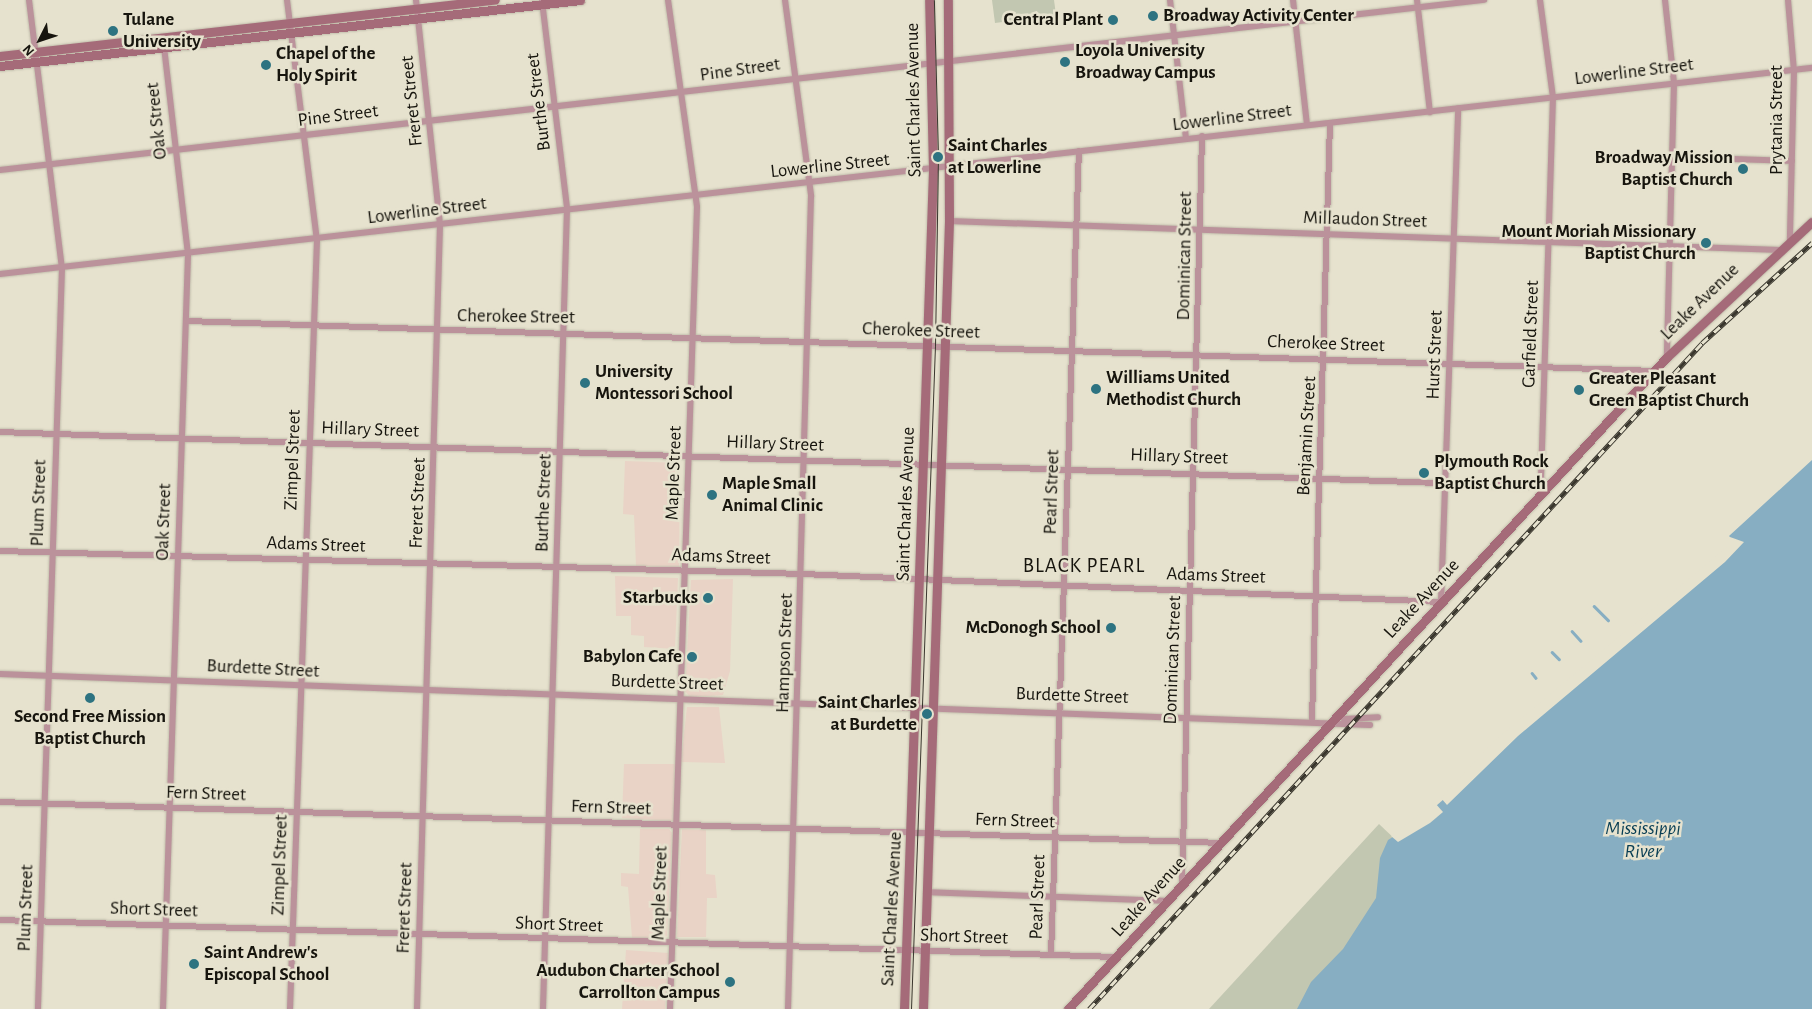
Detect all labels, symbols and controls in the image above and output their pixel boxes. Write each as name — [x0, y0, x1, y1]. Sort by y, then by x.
place label: Broadway Activity Center — [1163, 5, 1354, 27]
place label: Tulane University — [123, 9, 201, 53]
place label: Central Plant — [1004, 9, 1103, 31]
marker: Broadway Activity Center — [1147, 10, 1159, 22]
marker: Central Plant — [1107, 14, 1119, 26]
north arrow — [15, 15, 65, 65]
street label: Saint Charles Avenue — [901, 23, 927, 177]
marker: Tulane University — [107, 25, 119, 37]
place label: Loyola University Broadway Campus — [1075, 40, 1216, 84]
text: N — [20, 42, 37, 58]
place label: Chapel of the Holy Spirit — [276, 43, 375, 87]
street label: Burthe Street — [522, 52, 556, 152]
street label: Pine Street — [698, 53, 782, 87]
street label: Lowerline Street — [1573, 53, 1695, 91]
street label: Freret Street — [396, 54, 428, 148]
marker: Loyola University Broadway Campus — [1059, 56, 1071, 68]
marker: Chapel of the Holy Spirit — [260, 59, 272, 71]
street label: Prytania Street — [1766, 65, 1788, 175]
street label: Oak Street — [142, 81, 172, 161]
street label: Lowerline Street — [1171, 99, 1293, 137]
street label: Pine Street — [296, 100, 380, 132]
place label: Saint Charles at Lowerline — [948, 135, 1047, 179]
place label: Broadway Mission Baptist Church — [1595, 147, 1733, 191]
street label: Lowerline Street — [769, 148, 891, 184]
marker: Saint Charles at Lowerline — [932, 151, 944, 163]
marker: Broadway Mission Baptist Church — [1737, 163, 1749, 175]
street label: Dominican Street — [1172, 191, 1198, 321]
street label: Lowerline Street — [366, 192, 488, 230]
street label: Millaudon Street — [1303, 206, 1427, 234]
place label: Mount Moriah Missionary Baptist Church — [1502, 221, 1696, 265]
marker: Mount Moriah Missionary Baptist Church — [1700, 237, 1712, 249]
street label: Leake Avenue — [1656, 259, 1744, 345]
street label: Garfield Street — [1518, 280, 1544, 388]
street label: Cherokee Street — [457, 305, 575, 329]
street label: Hurst Street — [1422, 310, 1448, 400]
street label: Cherokee Street — [862, 318, 980, 344]
street label: Cherokee Street — [1267, 331, 1385, 357]
place label: University Montessori School — [595, 361, 733, 405]
place label: Williams United Methodist Church — [1106, 367, 1241, 411]
place label: Greater Pleasant Green Baptist Church — [1589, 368, 1749, 412]
street label: Benjamin Street — [1292, 376, 1322, 496]
marker: University Montessori School — [579, 377, 591, 389]
marker: Williams United Methodist Church — [1090, 383, 1102, 395]
marker: Greater Pleasant Green Baptist Church — [1573, 384, 1585, 396]
street label: Zimpel Street — [280, 409, 306, 511]
street label: Hillary Street — [321, 417, 419, 443]
street label: Maple Street — [661, 425, 687, 521]
street label: Saint Charles Avenue — [892, 426, 920, 582]
street label: Hillary Street — [726, 431, 824, 457]
street label: Hillary Street — [1130, 444, 1228, 470]
street label: Pearl Street — [1039, 449, 1065, 535]
place label: Plymouth Rock Baptist Church — [1434, 451, 1549, 495]
street label: Burthe Street — [531, 453, 557, 553]
street label: Freret Street — [405, 457, 431, 549]
street label: Plum Street — [26, 459, 52, 547]
marker: Plymouth Rock Baptist Church — [1418, 467, 1430, 479]
place label: Maple Small Animal Clinic — [722, 473, 823, 517]
street label: Oak Street — [151, 483, 177, 561]
marker: Maple Small Animal Clinic — [706, 489, 718, 501]
street label: Adams Street — [266, 532, 366, 558]
street label: Adams Street — [671, 544, 771, 570]
district label: BLACK PEARL — [1021, 553, 1147, 579]
street label: Leake Avenue — [1379, 554, 1465, 644]
street label: Adams Street — [1166, 563, 1266, 589]
place label: Starbucks — [623, 587, 698, 609]
marker: Starbucks — [702, 592, 714, 604]
street label: Hampson Street — [772, 593, 798, 713]
street label: Dominican Street — [1159, 595, 1187, 725]
place label: McDonogh School — [965, 617, 1101, 639]
marker: McDonogh School — [1105, 622, 1117, 634]
place label: Babylon Cafe — [583, 646, 682, 668]
marker: Babylon Cafe — [686, 651, 698, 663]
street label: Burdette Street — [206, 655, 320, 683]
street label: Burdette Street — [610, 670, 724, 696]
street label: Burdette Street — [1015, 683, 1129, 709]
marker: Second Free Mission Baptist Church — [84, 692, 96, 704]
place label: Saint Charles at Burdette — [818, 692, 917, 736]
place label: Second Free Mission Baptist Church — [14, 706, 166, 750]
marker: Saint Charles at Burdette — [921, 708, 933, 720]
street label: Fern Street — [166, 781, 246, 807]
street label: Fern Street — [571, 795, 651, 821]
street label: Fern Street — [975, 808, 1055, 834]
street label: Zimpel Street — [267, 814, 293, 916]
water label: Mississippi River — [1605, 817, 1681, 864]
street label: Saint Charles Avenue — [877, 831, 907, 987]
street label: Maple Street — [647, 845, 673, 941]
street label: Leake Avenue — [1107, 852, 1191, 942]
street label: Pearl Street — [1025, 854, 1051, 940]
street label: Freret Street — [392, 862, 418, 954]
street label: Plum Street — [13, 864, 39, 952]
street label: Short Street — [110, 897, 198, 923]
street label: Short Street — [515, 912, 603, 938]
street label: Short Street — [920, 924, 1008, 950]
place label: Saint Andrew's Episcopal School — [204, 942, 330, 986]
marker: Saint Andrew's Episcopal School — [188, 958, 200, 970]
place label: Audubon Charter School Carrollton Campus — [536, 960, 720, 1004]
marker: Audubon Charter School Carrollton Campus — [724, 976, 736, 988]

